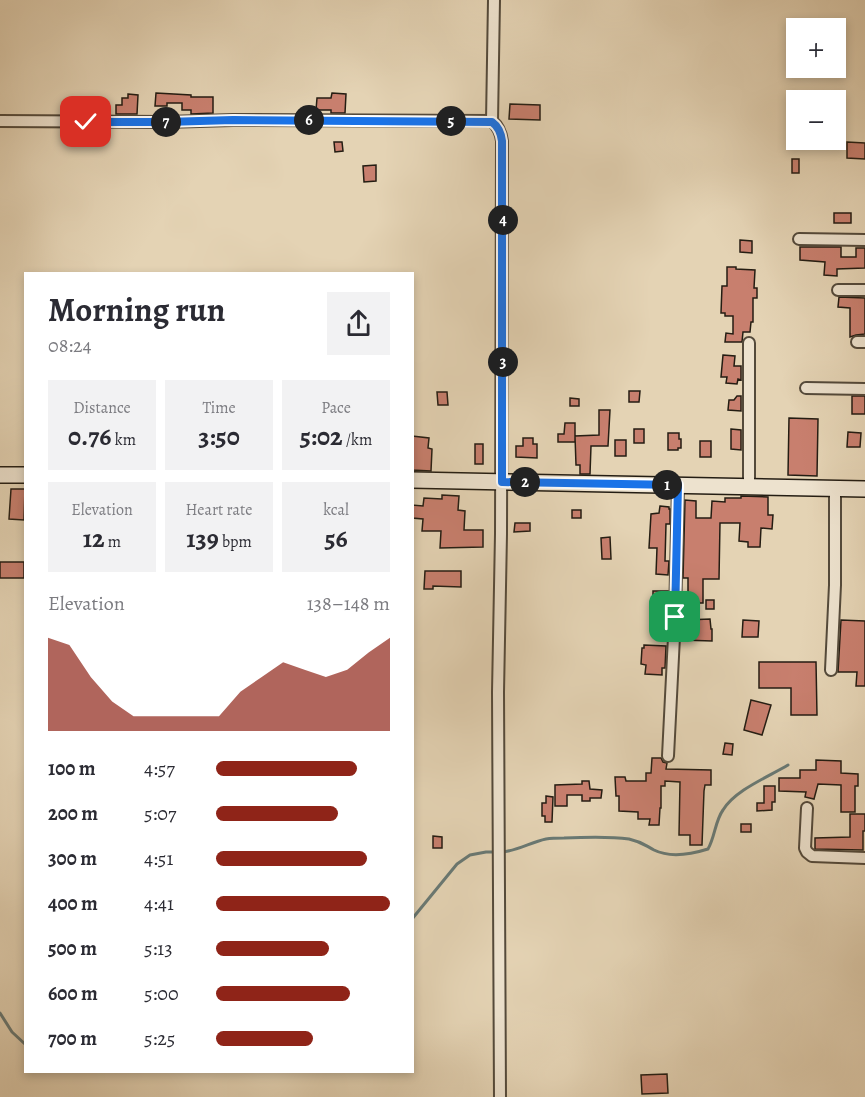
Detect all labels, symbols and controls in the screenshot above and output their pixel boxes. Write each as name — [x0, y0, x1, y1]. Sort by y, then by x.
map controls — [786, 18, 846, 150]
button: + — [786, 18, 846, 78]
button: − — [786, 90, 846, 150]
pin — [60, 96, 111, 147]
icon: check — [69, 105, 102, 138]
pin: 6 — [294, 105, 324, 135]
pin: 5 — [436, 106, 466, 136]
pin: 7 — [151, 107, 181, 137]
text: 6 — [305, 109, 313, 131]
text: 5 — [448, 110, 454, 132]
text: 7 — [163, 111, 169, 133]
pin: 4 — [488, 205, 518, 235]
text: 4 — [499, 209, 507, 231]
text: Morning run — [48, 287, 225, 332]
button: share — [327, 292, 390, 355]
text: 08:24 — [48, 332, 92, 359]
pin: 3 — [488, 347, 518, 377]
text: 3 — [500, 351, 506, 373]
text: Distance — [73, 397, 131, 419]
text: Time — [202, 397, 236, 419]
text: Pace — [321, 397, 351, 419]
text: 0.76 — [68, 419, 112, 454]
text: 3:50 — [198, 419, 240, 454]
text: 5:02 — [300, 419, 343, 454]
text: km — [112, 429, 136, 451]
text: /km — [343, 429, 372, 451]
pin: 2 — [510, 467, 540, 497]
pin: 1 — [652, 470, 682, 500]
text: 2 — [521, 471, 529, 493]
text: 1 — [664, 474, 670, 496]
text: Elevation — [71, 499, 133, 521]
text: Heart rate — [186, 499, 252, 521]
text: kcal — [323, 499, 349, 521]
text: 12 — [83, 521, 105, 556]
text: 139 — [186, 521, 219, 556]
text: 56 — [324, 521, 348, 556]
text: m — [105, 531, 121, 553]
text: bpm — [219, 531, 252, 553]
text: Elevation — [48, 590, 125, 617]
text: 138–148 m — [307, 590, 390, 617]
pin — [649, 591, 700, 642]
icon: arrive — [658, 600, 691, 633]
text: 100 m — [48, 755, 96, 782]
text: 4:57 — [144, 755, 175, 782]
text: 200 m — [48, 800, 98, 827]
text: 5:07 — [144, 800, 176, 827]
text: 300 m — [48, 845, 97, 872]
text: 4:51 — [144, 845, 173, 872]
text: 400 m — [48, 890, 98, 917]
text: 4:41 — [144, 890, 174, 917]
text: 500 m — [48, 935, 97, 962]
text: 5:13 — [144, 935, 173, 962]
text: 600 m — [48, 980, 98, 1007]
text: 5:00 — [144, 980, 179, 1007]
text: 700 m — [48, 1025, 97, 1052]
text: 5:25 — [144, 1025, 175, 1052]

